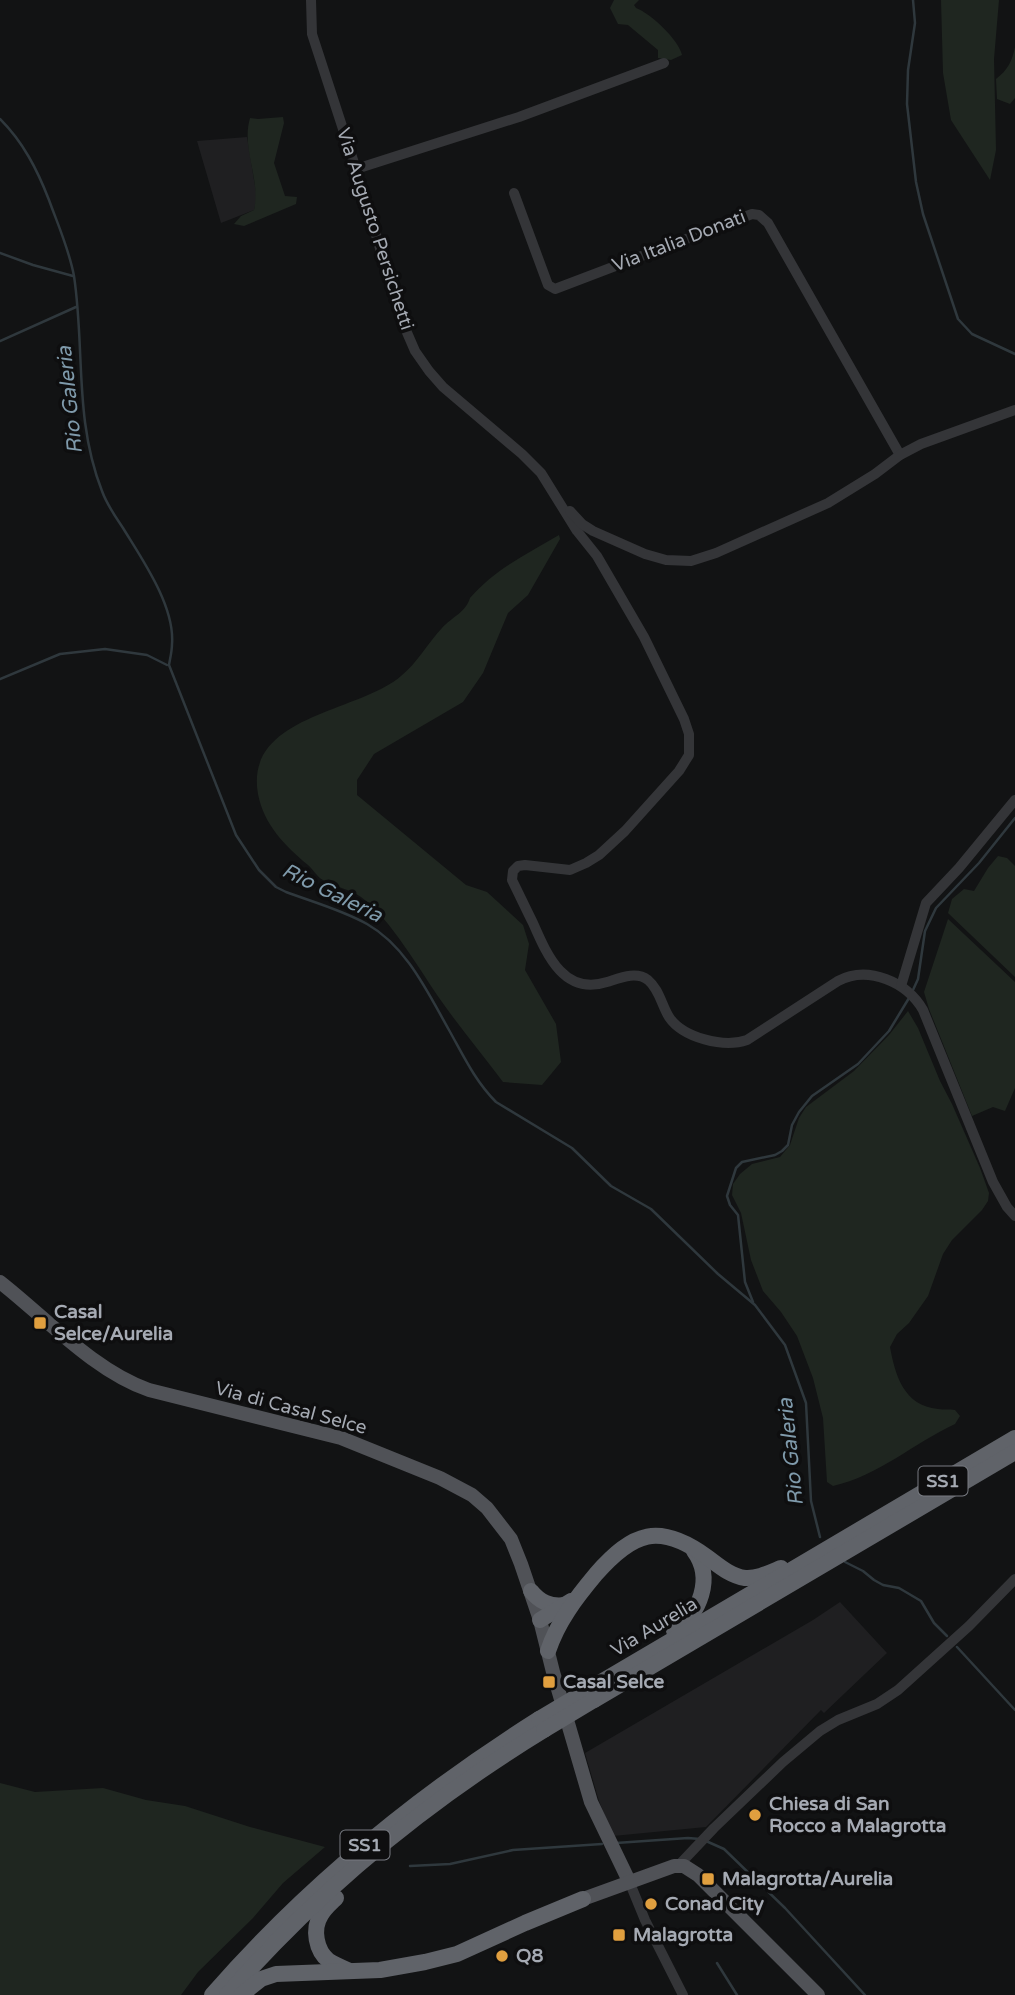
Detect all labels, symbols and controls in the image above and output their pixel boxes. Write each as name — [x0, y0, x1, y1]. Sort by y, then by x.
street label: Via Augusto Persichetti — [332, 125, 418, 333]
street label: Via Italia Donati — [609, 205, 749, 277]
water label: Rio Galeria — [52, 344, 88, 455]
water label: Rio Galeria — [278, 858, 387, 928]
place label: Casal Selce/Aurelia — [54, 1301, 173, 1345]
marker: Casal Selce/Aurelia — [32, 1315, 48, 1331]
street label: Via di Casal Selce — [213, 1377, 369, 1439]
water label: Rio Galeria — [773, 1396, 809, 1507]
road number: SS1 — [918, 1466, 968, 1496]
street label: Via Aurelia — [607, 1593, 701, 1661]
place label: Casal Selce — [563, 1671, 665, 1693]
marker: Casal Selce — [541, 1674, 557, 1690]
place label: Chiesa di San Rocco a Malagrotta — [769, 1793, 946, 1838]
marker: Chiesa di San Rocco a Malagrotta — [747, 1807, 763, 1823]
road number: SS1 — [340, 1830, 390, 1859]
place label: Malagrotta/Aurelia — [722, 1868, 893, 1891]
marker: Malagrotta/Aurelia — [700, 1871, 716, 1887]
place label: Conad City — [665, 1893, 765, 1916]
marker: Conad City — [643, 1896, 659, 1912]
place label: Malagrotta — [633, 1924, 733, 1947]
marker: Malagrotta — [611, 1927, 627, 1943]
place label: Q8 — [516, 1945, 543, 1967]
marker: Q8 — [494, 1948, 510, 1964]

